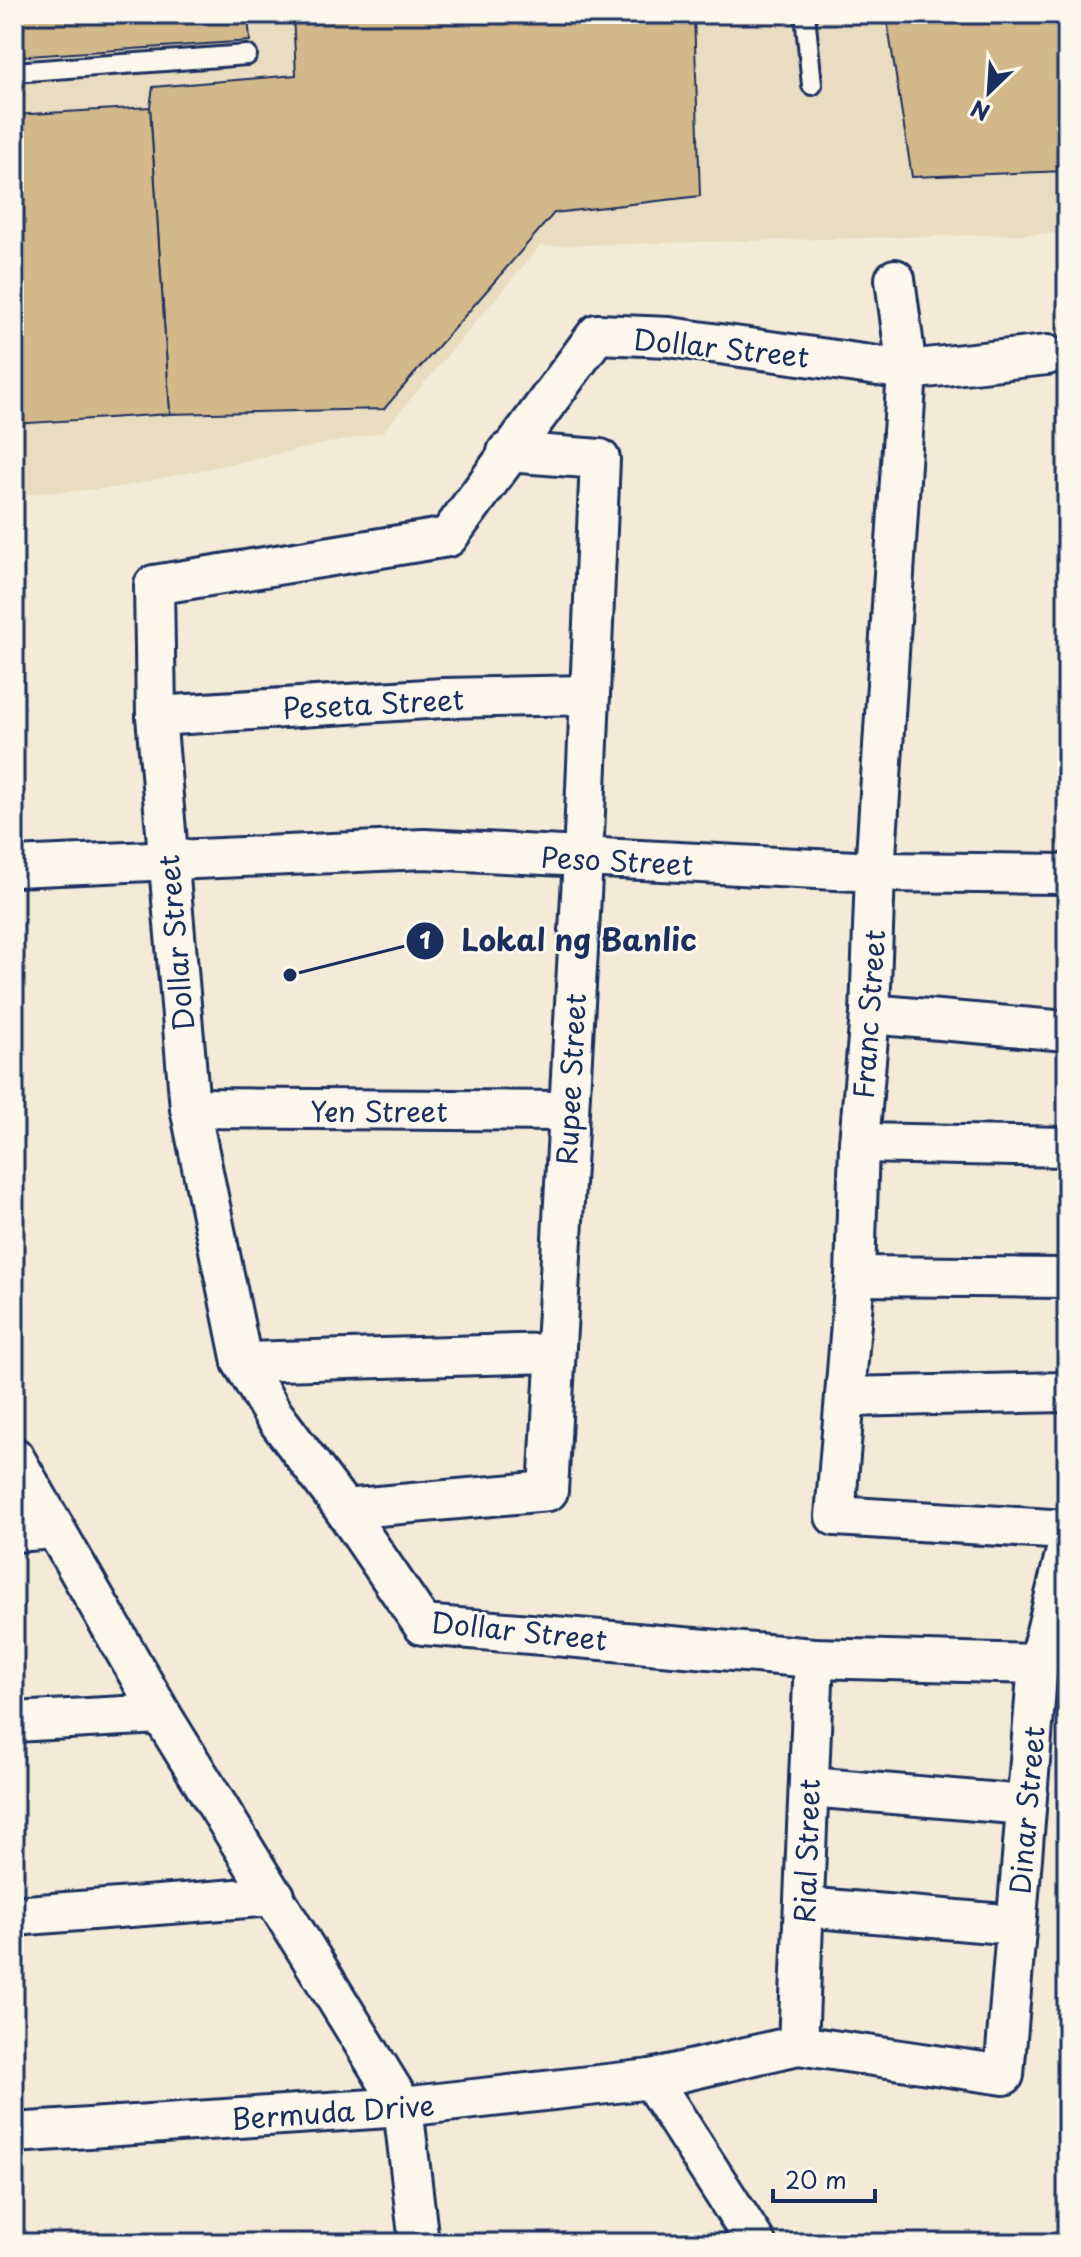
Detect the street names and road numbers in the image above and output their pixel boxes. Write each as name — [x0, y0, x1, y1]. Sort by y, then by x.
street label: Dollar Street — [631, 316, 811, 378]
street label: Peseta Street — [281, 677, 465, 729]
street label: Peso Street — [540, 835, 694, 885]
street label: Dollar Street — [146, 853, 204, 1033]
street label: Franc Street — [841, 928, 895, 1100]
street label: Rupee Street — [544, 992, 596, 1166]
street label: Yen Street — [310, 1089, 448, 1132]
street label: Dollar Street — [429, 1599, 609, 1661]
street label: Dinar Street — [997, 1724, 1055, 1896]
street label: Rial Street — [782, 1778, 830, 1924]
street label: Bermuda Drive — [230, 2082, 436, 2140]

